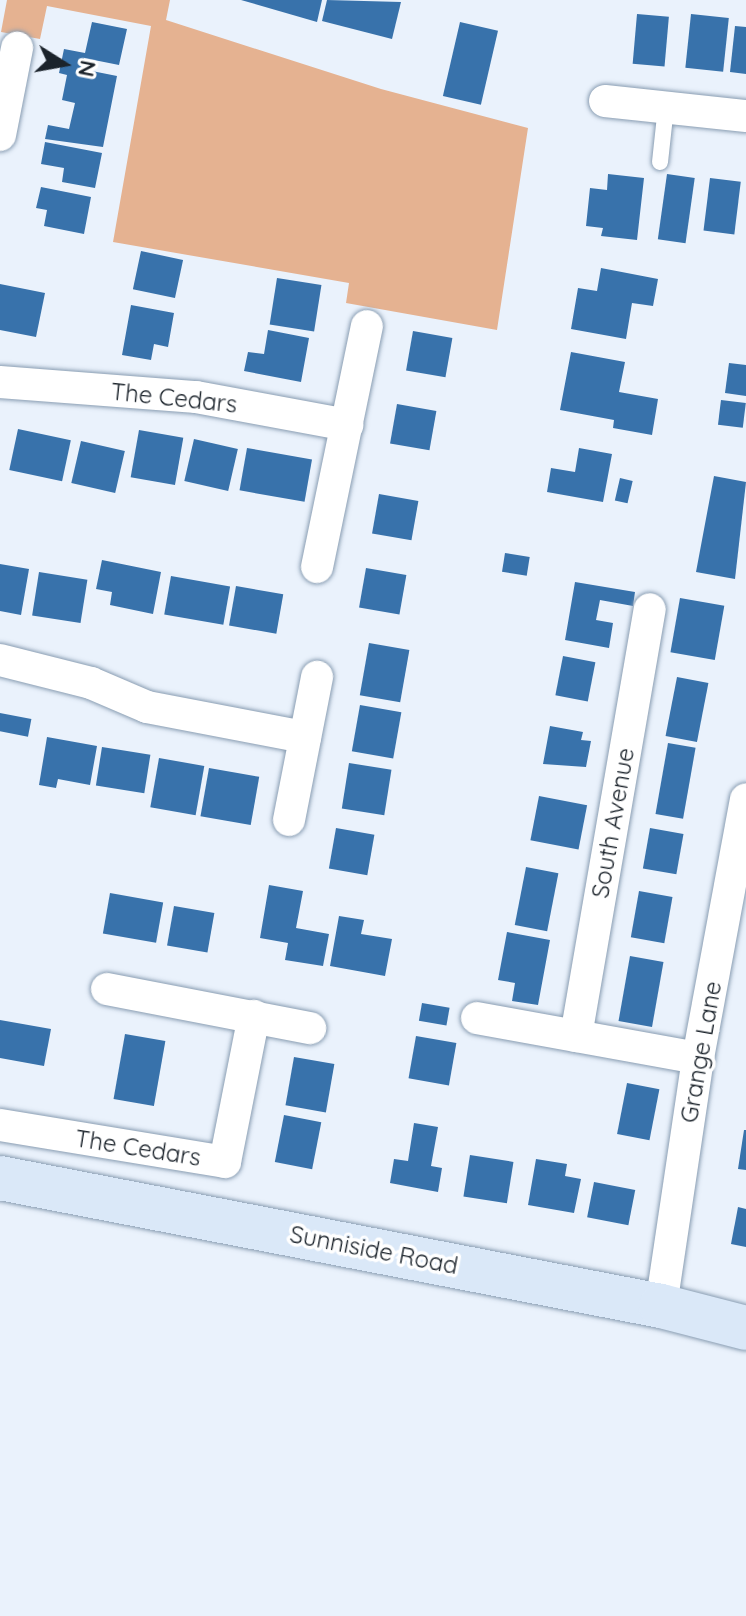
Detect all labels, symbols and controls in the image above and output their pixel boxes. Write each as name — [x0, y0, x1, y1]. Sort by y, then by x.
north arrow — [24, 24, 104, 104]
text: N — [72, 58, 103, 79]
street label: The Cedars — [109, 377, 239, 419]
street label: South Avenue — [586, 746, 640, 900]
street label: Grange Lane — [674, 979, 728, 1125]
street label: The Cedars — [73, 1124, 203, 1172]
street label: Sunniside Road — [288, 1220, 460, 1280]

